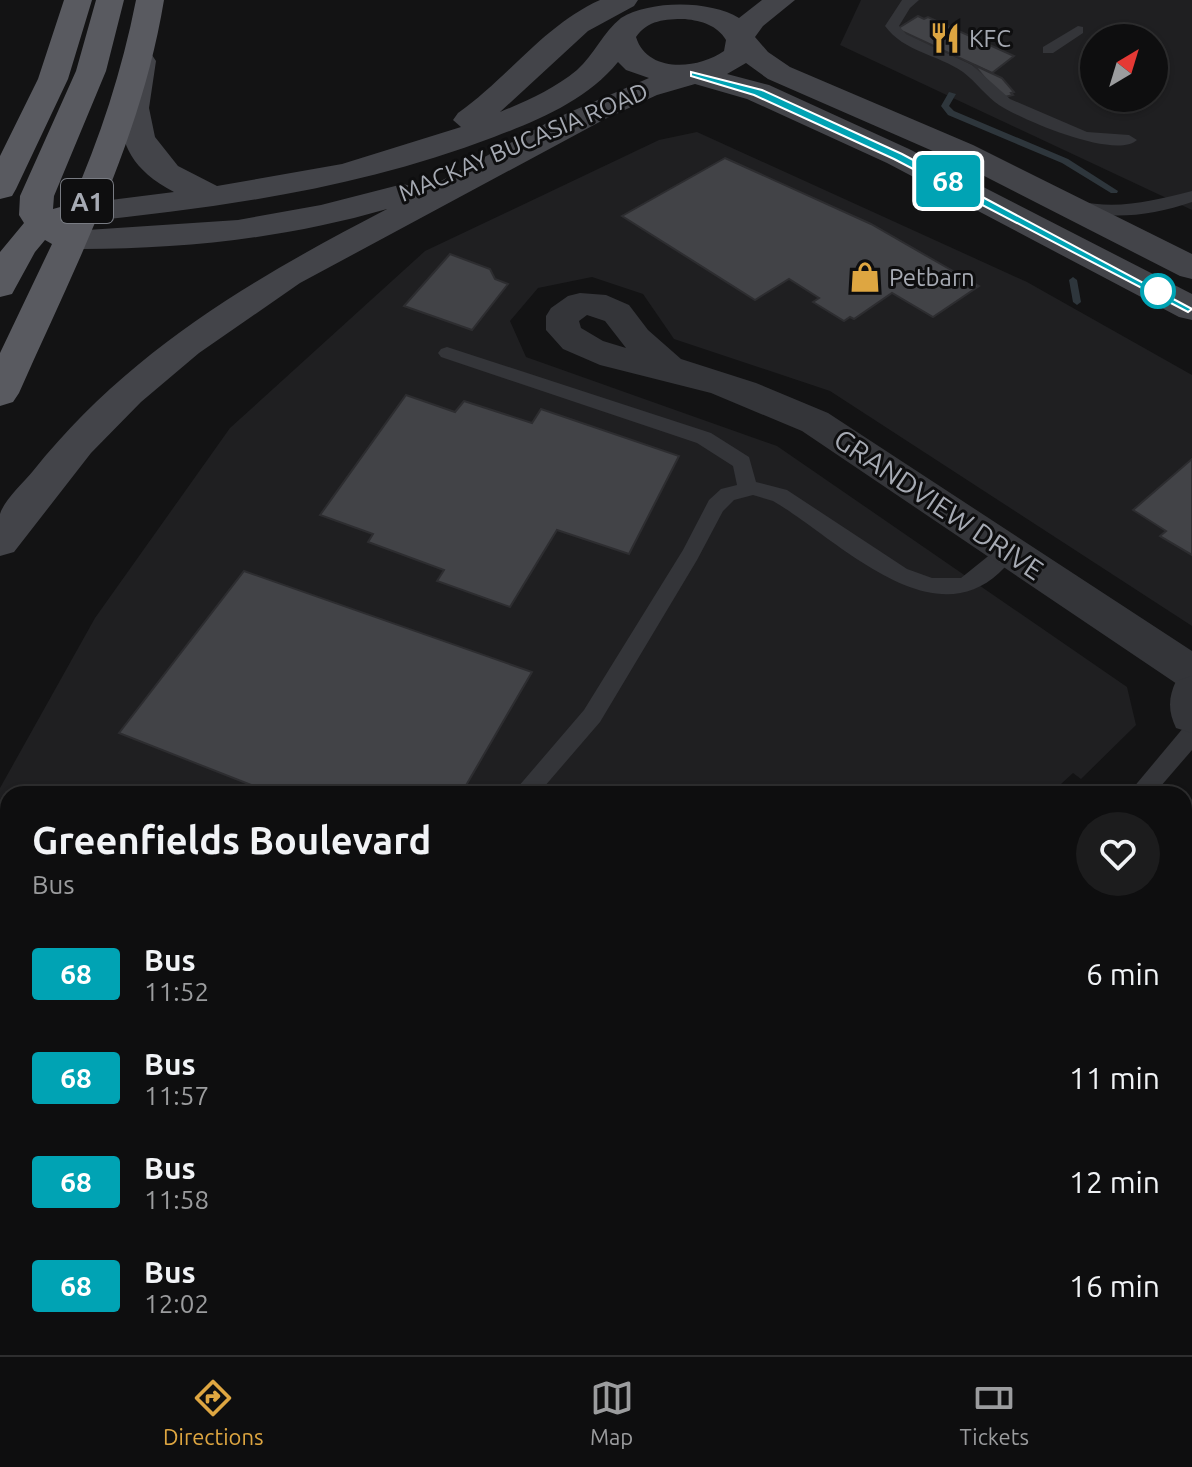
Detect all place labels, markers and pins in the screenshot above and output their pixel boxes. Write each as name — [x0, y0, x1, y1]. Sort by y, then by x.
restaurant icon: KFC — [928, 21, 962, 55]
place label: KFC — [969, 25, 1011, 52]
shop icon: Petbarn — [848, 260, 882, 294]
place label: Petbarn — [889, 264, 975, 291]
unlabelled marker — [1141, 274, 1175, 308]

